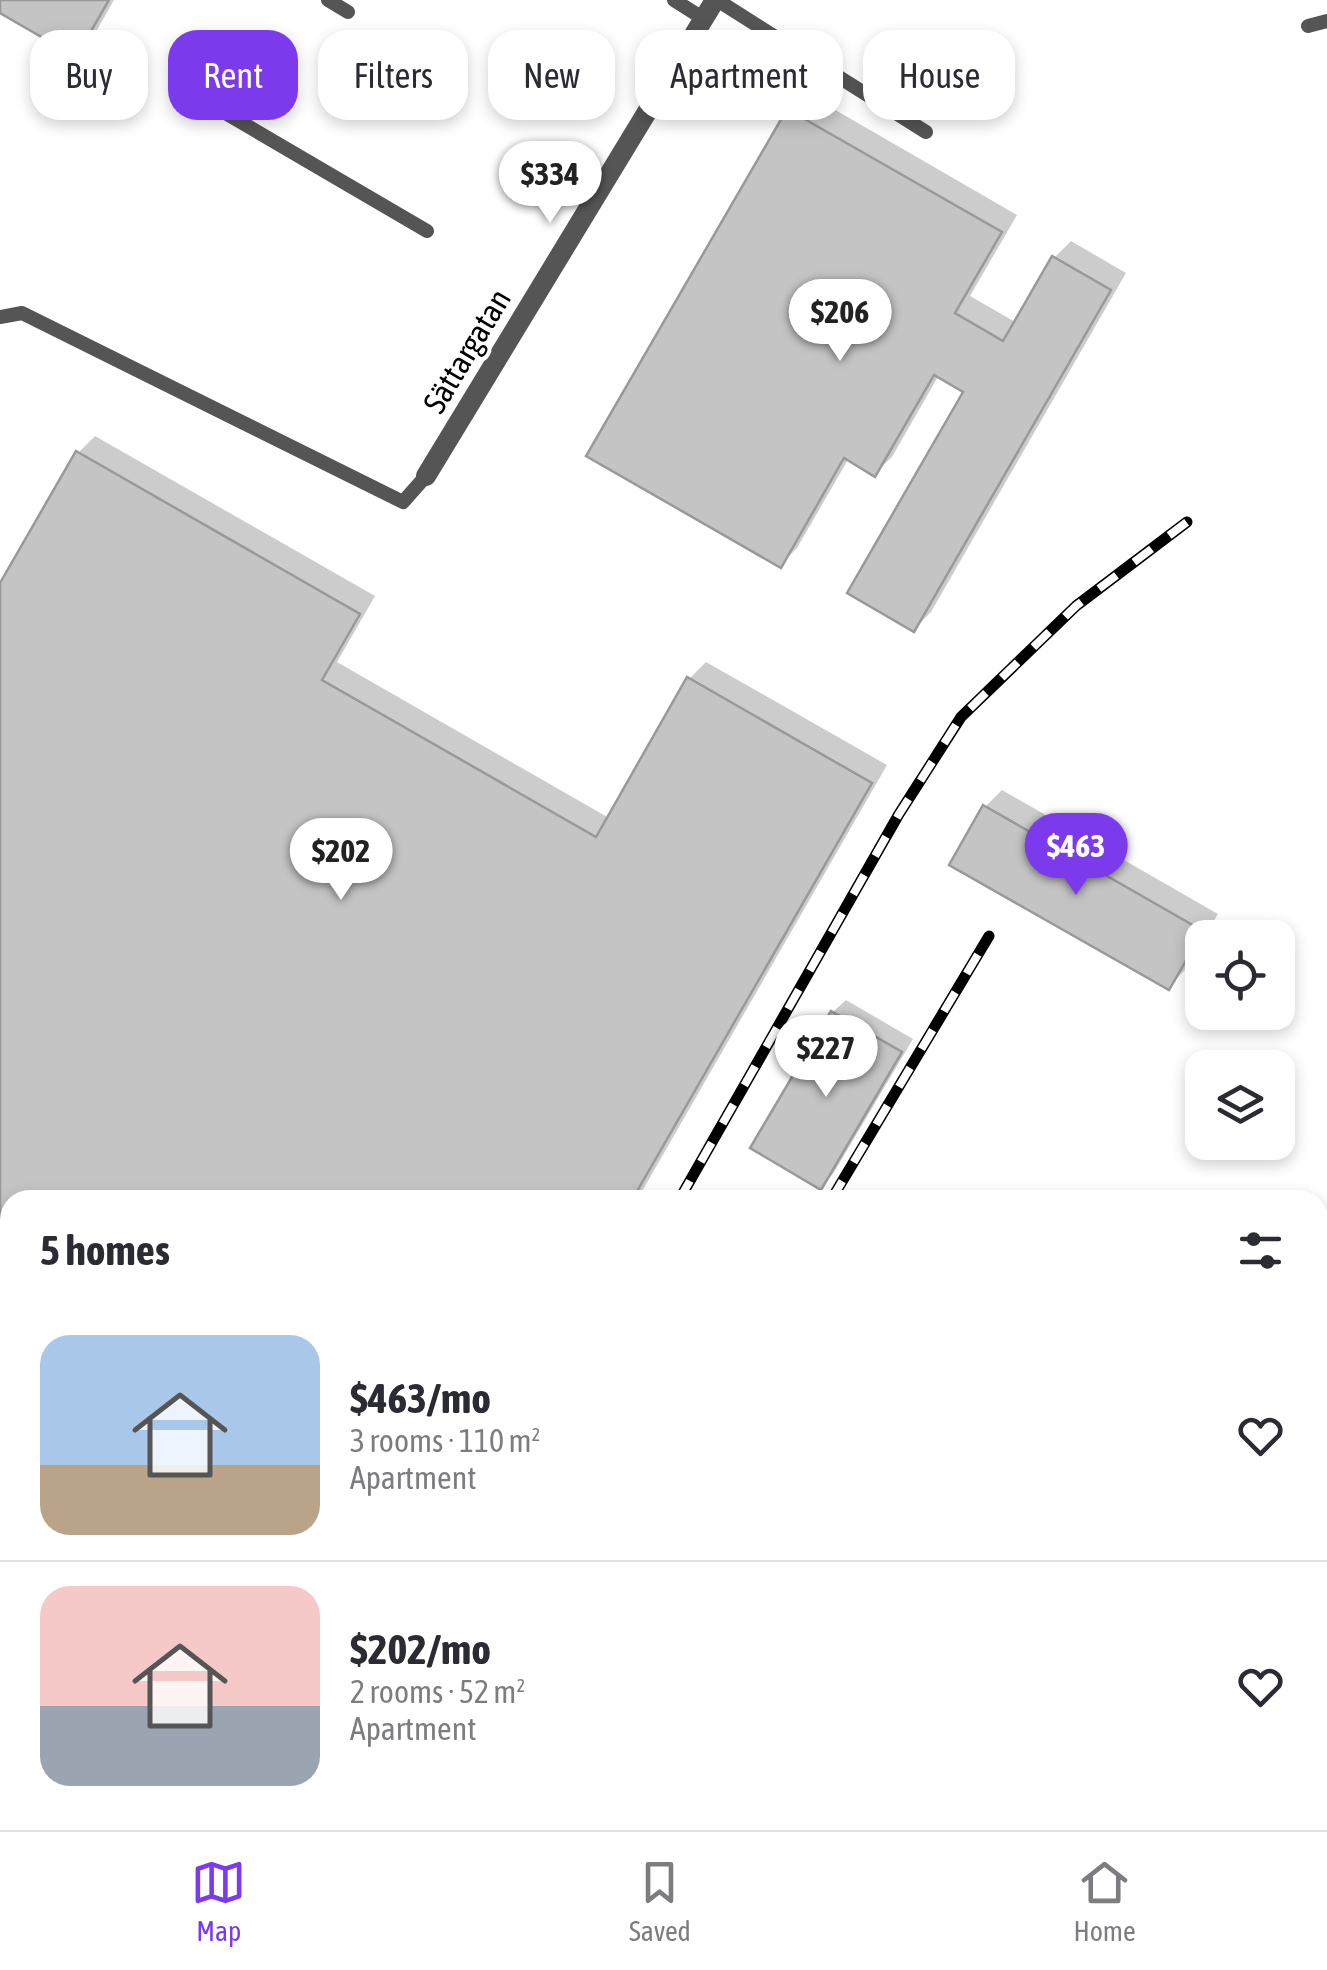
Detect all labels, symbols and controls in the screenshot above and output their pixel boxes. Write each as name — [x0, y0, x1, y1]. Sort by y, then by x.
chip: Buy — [30, 30, 148, 120]
chip: Rent — [168, 30, 298, 120]
chip: Filters — [318, 30, 468, 120]
chip: New — [488, 30, 615, 120]
chip: Apartment — [635, 30, 843, 120]
chip: House — [863, 30, 1015, 120]
pin: $334 — [491, 141, 609, 226]
text: $334 — [521, 155, 579, 192]
pin: $206 — [781, 279, 899, 364]
street label: Sättargatan — [415, 282, 518, 419]
text: $206 — [811, 293, 869, 330]
pin: $463 — [1017, 813, 1135, 898]
pin: $202 — [282, 818, 400, 903]
text: $463 — [1047, 827, 1105, 864]
text: $202 — [312, 832, 370, 869]
map controls — [1185, 920, 1295, 1160]
button: locate — [1185, 920, 1295, 1030]
pin: $227 — [767, 1015, 885, 1100]
text: $227 — [797, 1029, 855, 1066]
button: layers — [1185, 1050, 1295, 1160]
icon: filters — [1233, 1223, 1288, 1278]
text: 5 homes — [40, 1226, 170, 1274]
text: $463/mo — [350, 1374, 491, 1422]
icon: home — [120, 1375, 240, 1495]
icon: heart — [1233, 1408, 1288, 1463]
text: 3 rooms · 110 m² — [350, 1422, 540, 1459]
text: Apartment — [350, 1459, 476, 1496]
text: $202/mo — [350, 1625, 491, 1673]
icon: home — [120, 1626, 240, 1746]
icon: heart — [1233, 1659, 1288, 1714]
text: 2 rooms · 52 m² — [350, 1673, 525, 1710]
text: Apartment — [350, 1710, 476, 1747]
tab: Map — [191, 1855, 246, 1947]
tab: Saved — [629, 1855, 691, 1947]
tab: Home — [1073, 1855, 1136, 1947]

